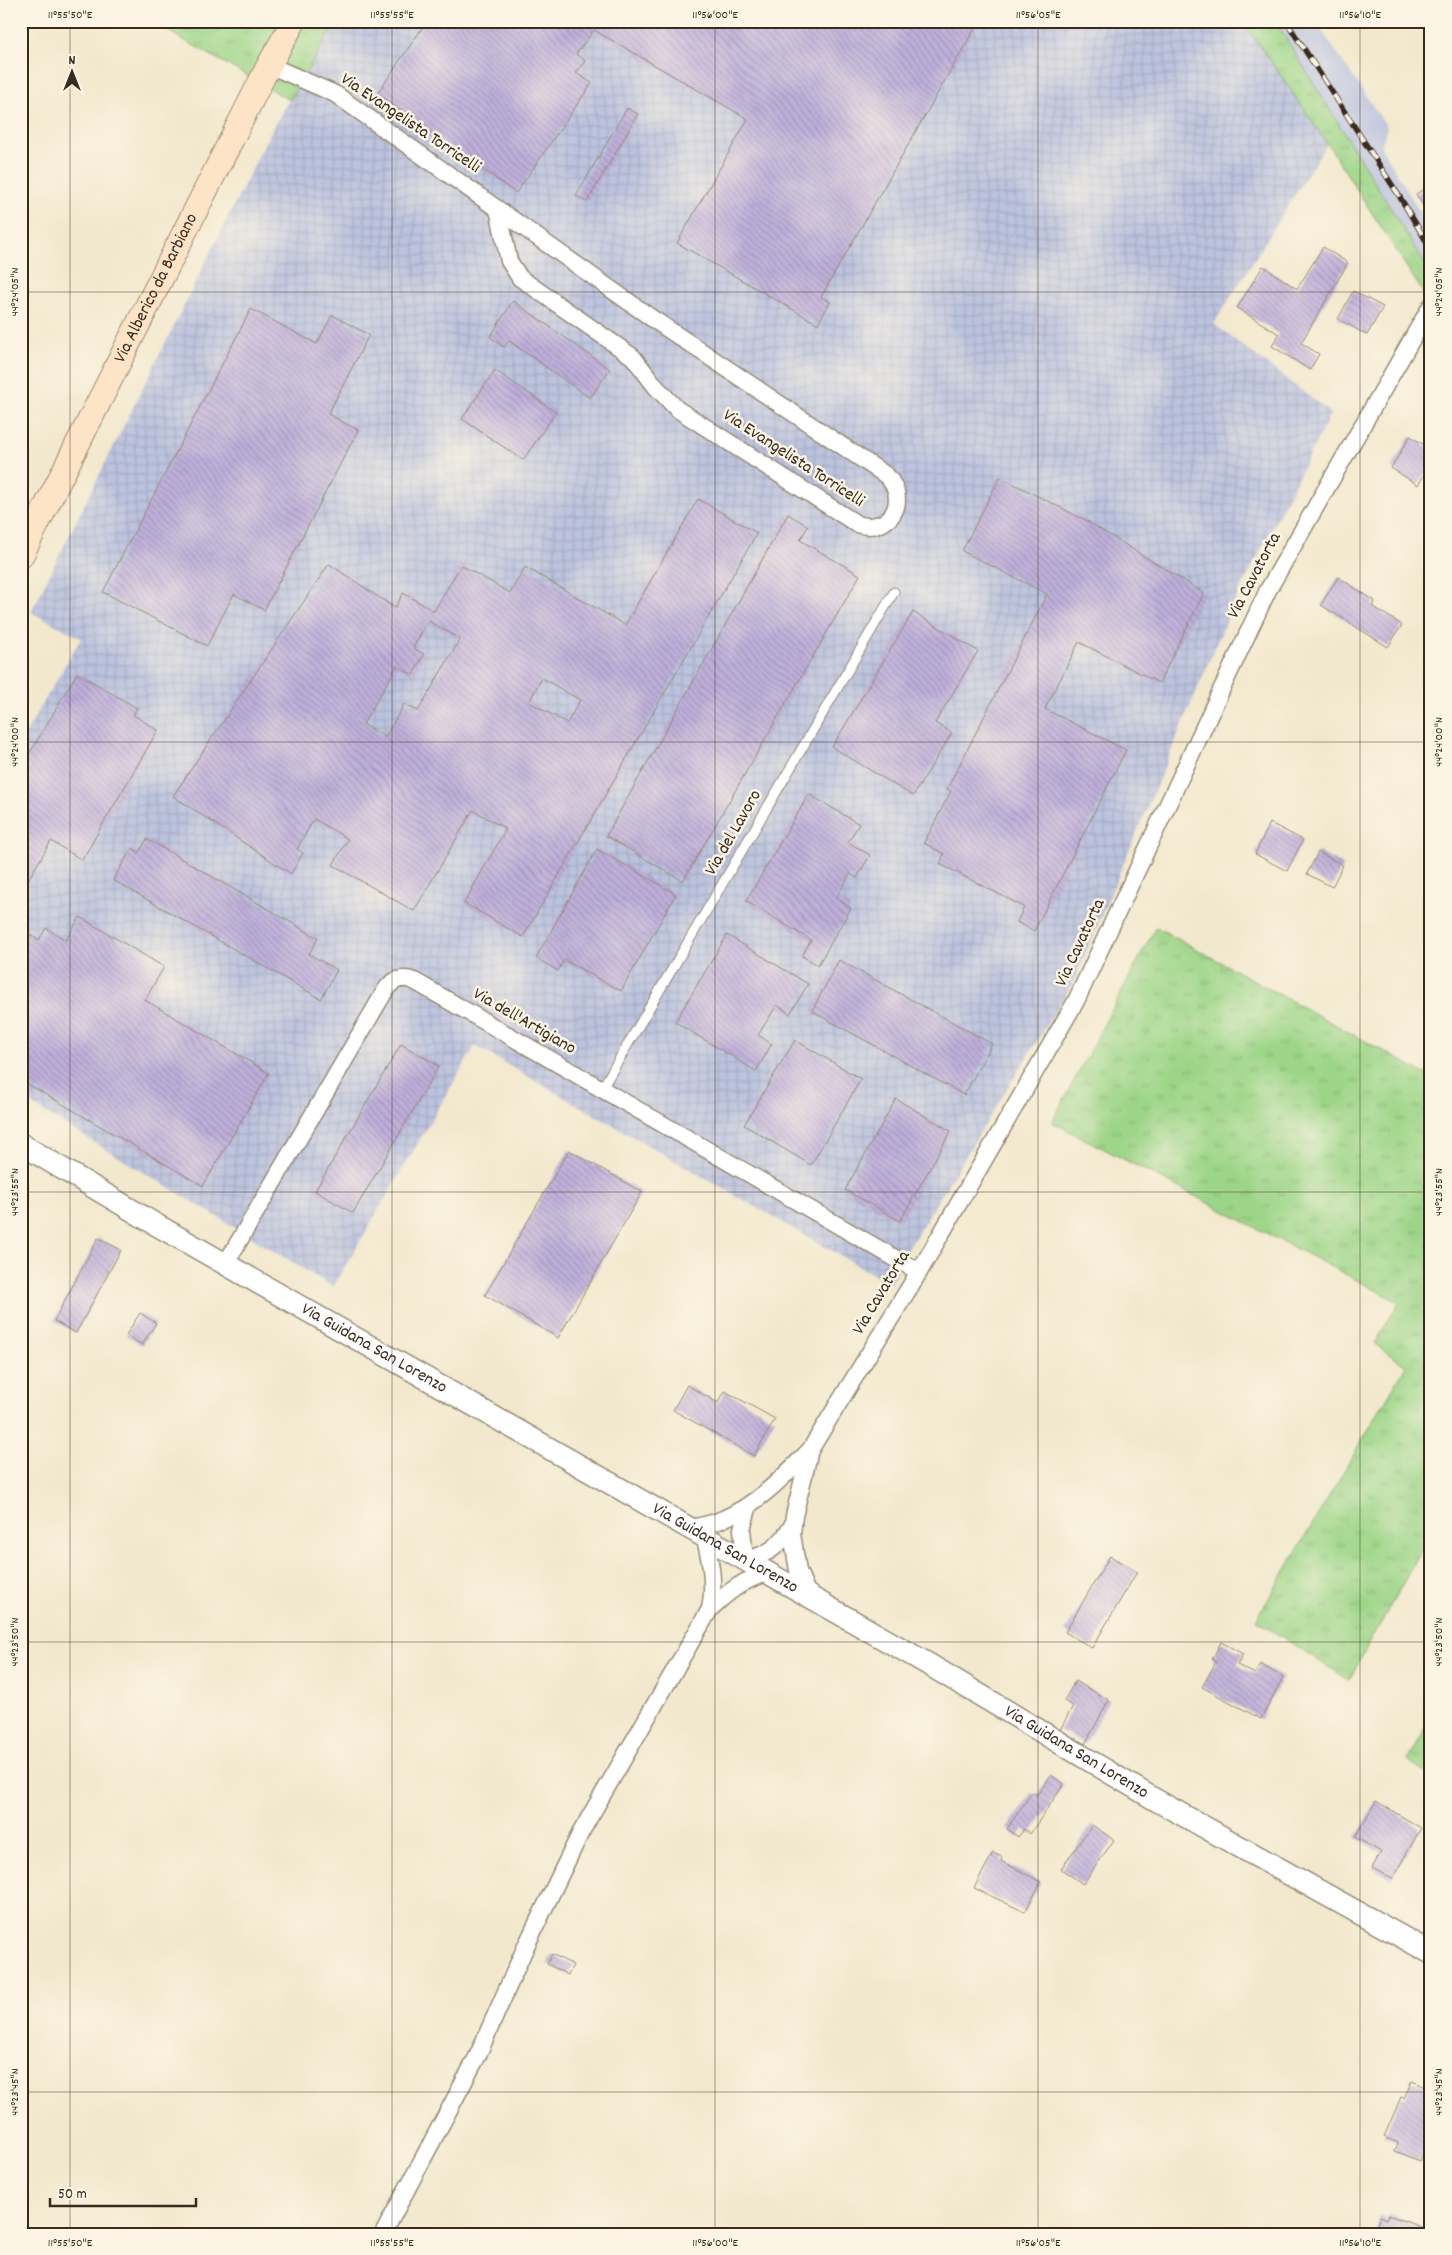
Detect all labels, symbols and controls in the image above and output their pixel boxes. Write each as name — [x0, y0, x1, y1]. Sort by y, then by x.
text: 11°55'50"E — [48, 7, 93, 24]
text: 11°55'55"E — [370, 7, 414, 24]
text: 11°56'00"E — [692, 7, 738, 24]
text: 11°56'05"E — [1016, 7, 1061, 24]
text: 11°56'10"E — [1339, 7, 1381, 24]
north arrow — [48, 48, 98, 98]
text: N — [69, 51, 76, 71]
street label: Via Evangelista Torricelli — [335, 68, 485, 180]
street label: Via Alberico da Barbiano — [108, 209, 204, 367]
text: 44°24'05"N — [7, 268, 24, 316]
text: 44°24'05"N — [1431, 268, 1448, 316]
street label: Via Evangelista Torricelli — [717, 404, 869, 514]
street label: Via Cavatorta — [1222, 528, 1288, 623]
text: 44°24'00"N — [7, 717, 24, 767]
text: 44°24'00"N — [1431, 717, 1448, 767]
street label: Via del Lavoro — [699, 785, 769, 881]
street label: Via Cavatorta — [1050, 895, 1112, 991]
street label: Via dell'Artigiano — [468, 982, 580, 1062]
text: 44°23'55"N — [7, 1168, 24, 1216]
text: 44°23'55"N — [1431, 1168, 1448, 1216]
street label: Via Cavatorta — [847, 1246, 917, 1340]
street label: Via Guidana San Lorenzo — [296, 1297, 452, 1400]
street label: Via Guidana San Lorenzo — [647, 1497, 803, 1600]
text: 44°23'50"N — [7, 1617, 24, 1667]
text: 44°23'50"N — [1431, 1617, 1448, 1667]
street label: Via Guidana San Lorenzo — [999, 1700, 1153, 1805]
text: 44°23'45"N — [7, 2068, 24, 2116]
text: 44°23'45"N — [1431, 2068, 1448, 2116]
scale bar — [50, 2175, 196, 2207]
text: 50 m — [58, 2184, 87, 2206]
text: 11°55'50"E — [48, 2235, 93, 2252]
text: 11°55'55"E — [370, 2235, 414, 2252]
text: 11°56'00"E — [692, 2235, 738, 2252]
text: 11°56'05"E — [1016, 2235, 1061, 2252]
text: 11°56'10"E — [1339, 2235, 1381, 2252]

